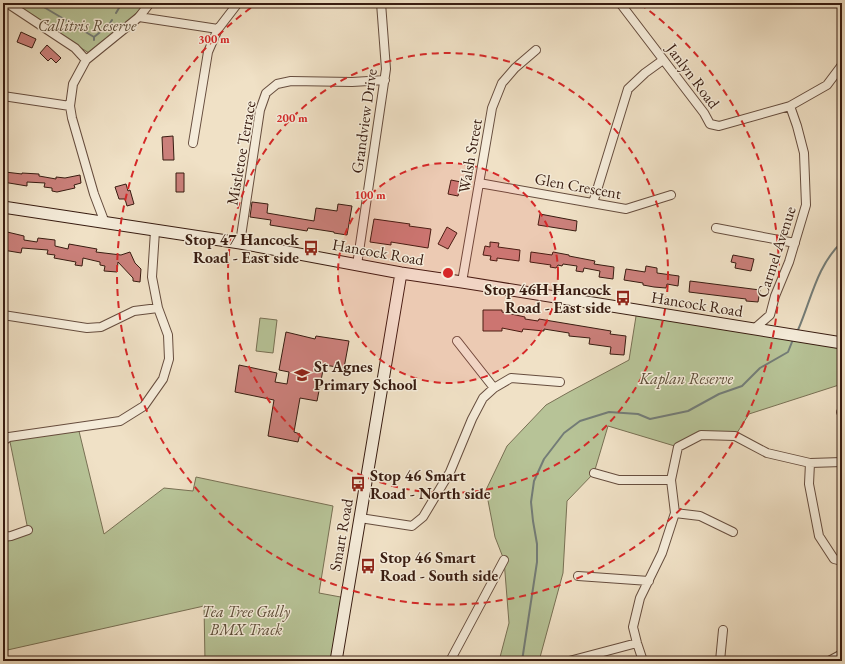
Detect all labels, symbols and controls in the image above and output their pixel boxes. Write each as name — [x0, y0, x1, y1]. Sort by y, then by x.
park label: Callitris Reserve — [38, 15, 137, 36]
text: 300 m — [198, 31, 230, 47]
street label: Janlyn Road — [660, 38, 725, 113]
street label: Grandview Drive — [346, 67, 382, 175]
street label: Mistletoe Terrace — [221, 99, 261, 207]
text: 200 m — [276, 110, 308, 126]
street label: Walsh Street — [453, 117, 487, 195]
street label: Glen Crescent — [533, 168, 623, 204]
text: 100 m — [354, 187, 386, 203]
street label: Carmel Avenue — [751, 204, 801, 300]
place label: Stop 47 Hancock Road - East side — [185, 229, 299, 268]
street label: Hancock Road — [331, 234, 426, 271]
bus stop icon: Stop 47 Hancock Road - East side — [302, 239, 320, 257]
centre of rings — [441, 266, 455, 280]
place label: Stop 46H Hancock Road - East side — [484, 279, 611, 318]
street label: Hancock Road — [650, 286, 745, 322]
bus stop icon: Stop 46H Hancock Road - East side — [614, 289, 632, 307]
place label: St Agnes Primary School — [314, 356, 417, 395]
school or university icon: St Agnes Primary School — [293, 366, 311, 384]
park label: Kaplan Reserve — [638, 368, 733, 389]
place label: Stop 46 Smart Road - North side — [370, 465, 491, 504]
bus stop icon: Stop 46 Smart Road - North side — [349, 475, 367, 493]
street label: Smart Road — [324, 496, 358, 573]
place label: Stop 46 Smart Road - South side — [380, 547, 498, 586]
bus stop icon: Stop 46 Smart Road - South side — [359, 557, 377, 575]
park label: Tea Tree Gully BMX Track — [202, 601, 291, 640]

